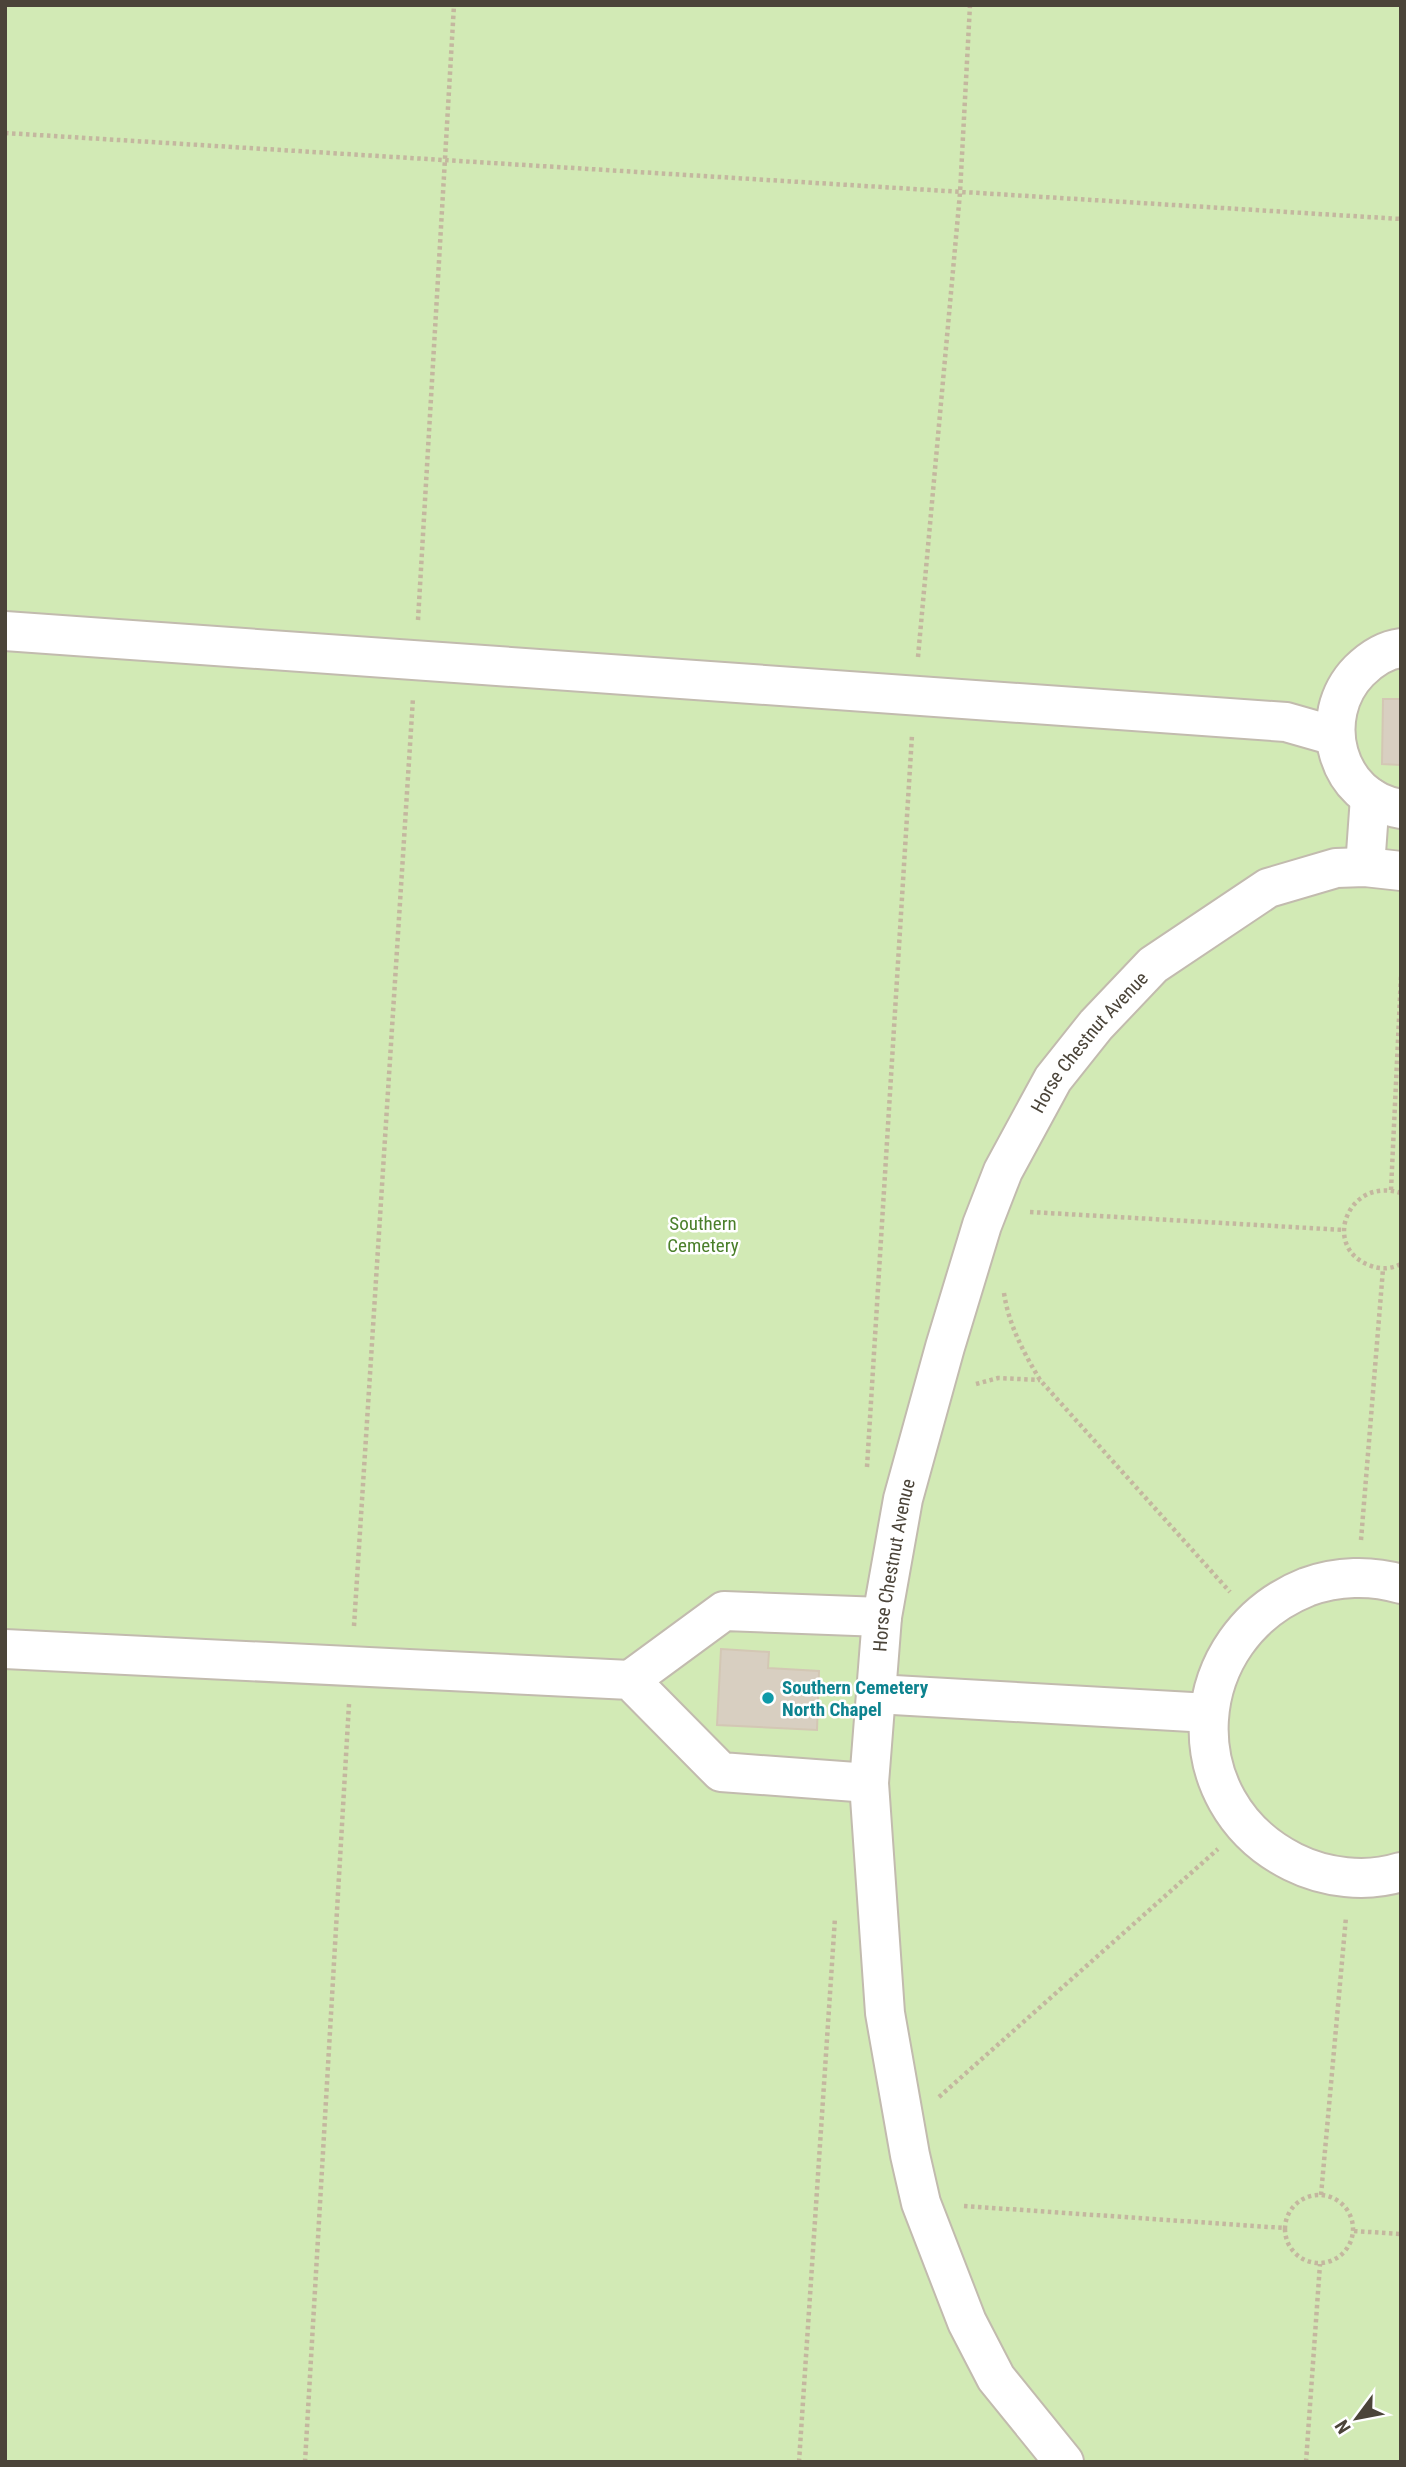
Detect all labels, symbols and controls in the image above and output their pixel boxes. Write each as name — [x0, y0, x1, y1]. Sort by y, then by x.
street label: Horse Chestnut Avenue — [1026, 967, 1153, 1117]
park label: Southern Cemetery — [667, 1212, 739, 1257]
street label: Horse Chestnut Avenue — [868, 1476, 920, 1653]
place label: Southern Cemetery North Chapel — [782, 1676, 929, 1721]
marker: Southern Cemetery North Chapel — [760, 1690, 776, 1706]
north arrow — [1322, 2383, 1392, 2453]
text: N — [1330, 2416, 1356, 2438]

